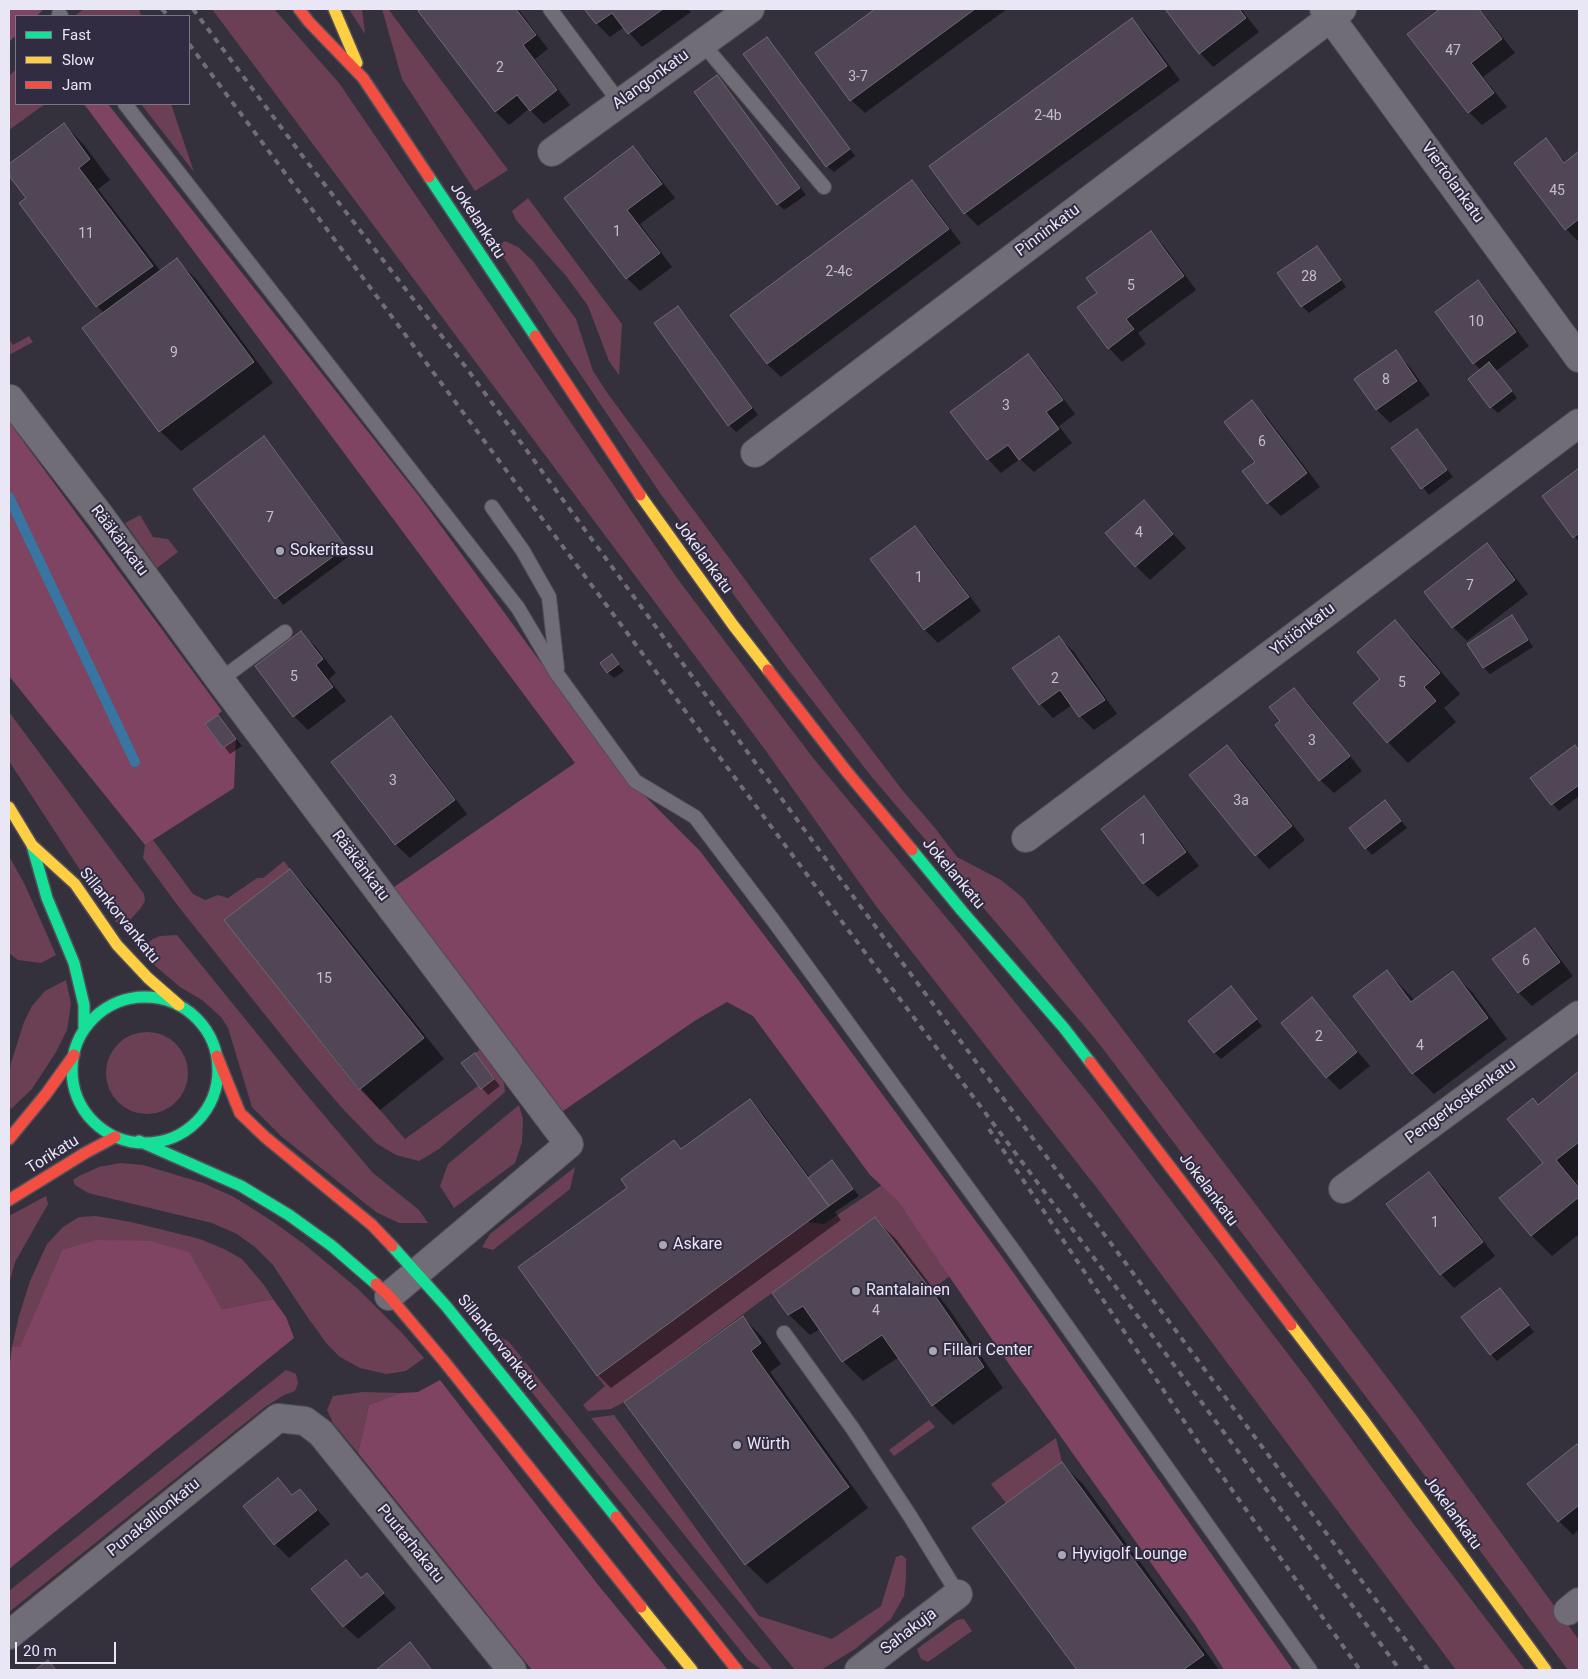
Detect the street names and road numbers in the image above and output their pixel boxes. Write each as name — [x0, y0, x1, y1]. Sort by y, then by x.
street label: Alangonkatu — [609, 46, 693, 114]
street label: Viertolankatu — [1416, 139, 1488, 227]
street label: Jokelankatu — [445, 179, 509, 263]
street label: Pinninkatu — [1012, 201, 1084, 261]
street label: Rääkänkatu — [86, 502, 152, 580]
street label: Jokelankatu — [670, 516, 736, 598]
street label: Yhtiönkatu — [1267, 599, 1339, 661]
street label: Rääkänkatu — [327, 827, 393, 905]
street label: Jokelankatu — [918, 835, 988, 913]
street label: Sillankorvankatu — [75, 864, 163, 968]
street label: Pengerkoskenkatu — [1402, 1055, 1520, 1149]
street label: Torikatu — [23, 1131, 83, 1179]
street label: Jokelankatu — [1174, 1150, 1242, 1230]
street label: Sillankorvankatu — [453, 1291, 541, 1395]
street label: Jokelankatu — [1419, 1472, 1485, 1554]
street label: Punakallionkatu — [104, 1475, 204, 1561]
street label: Puutarhakatu — [372, 1501, 448, 1587]
street label: Sahakuja — [877, 1605, 941, 1659]

